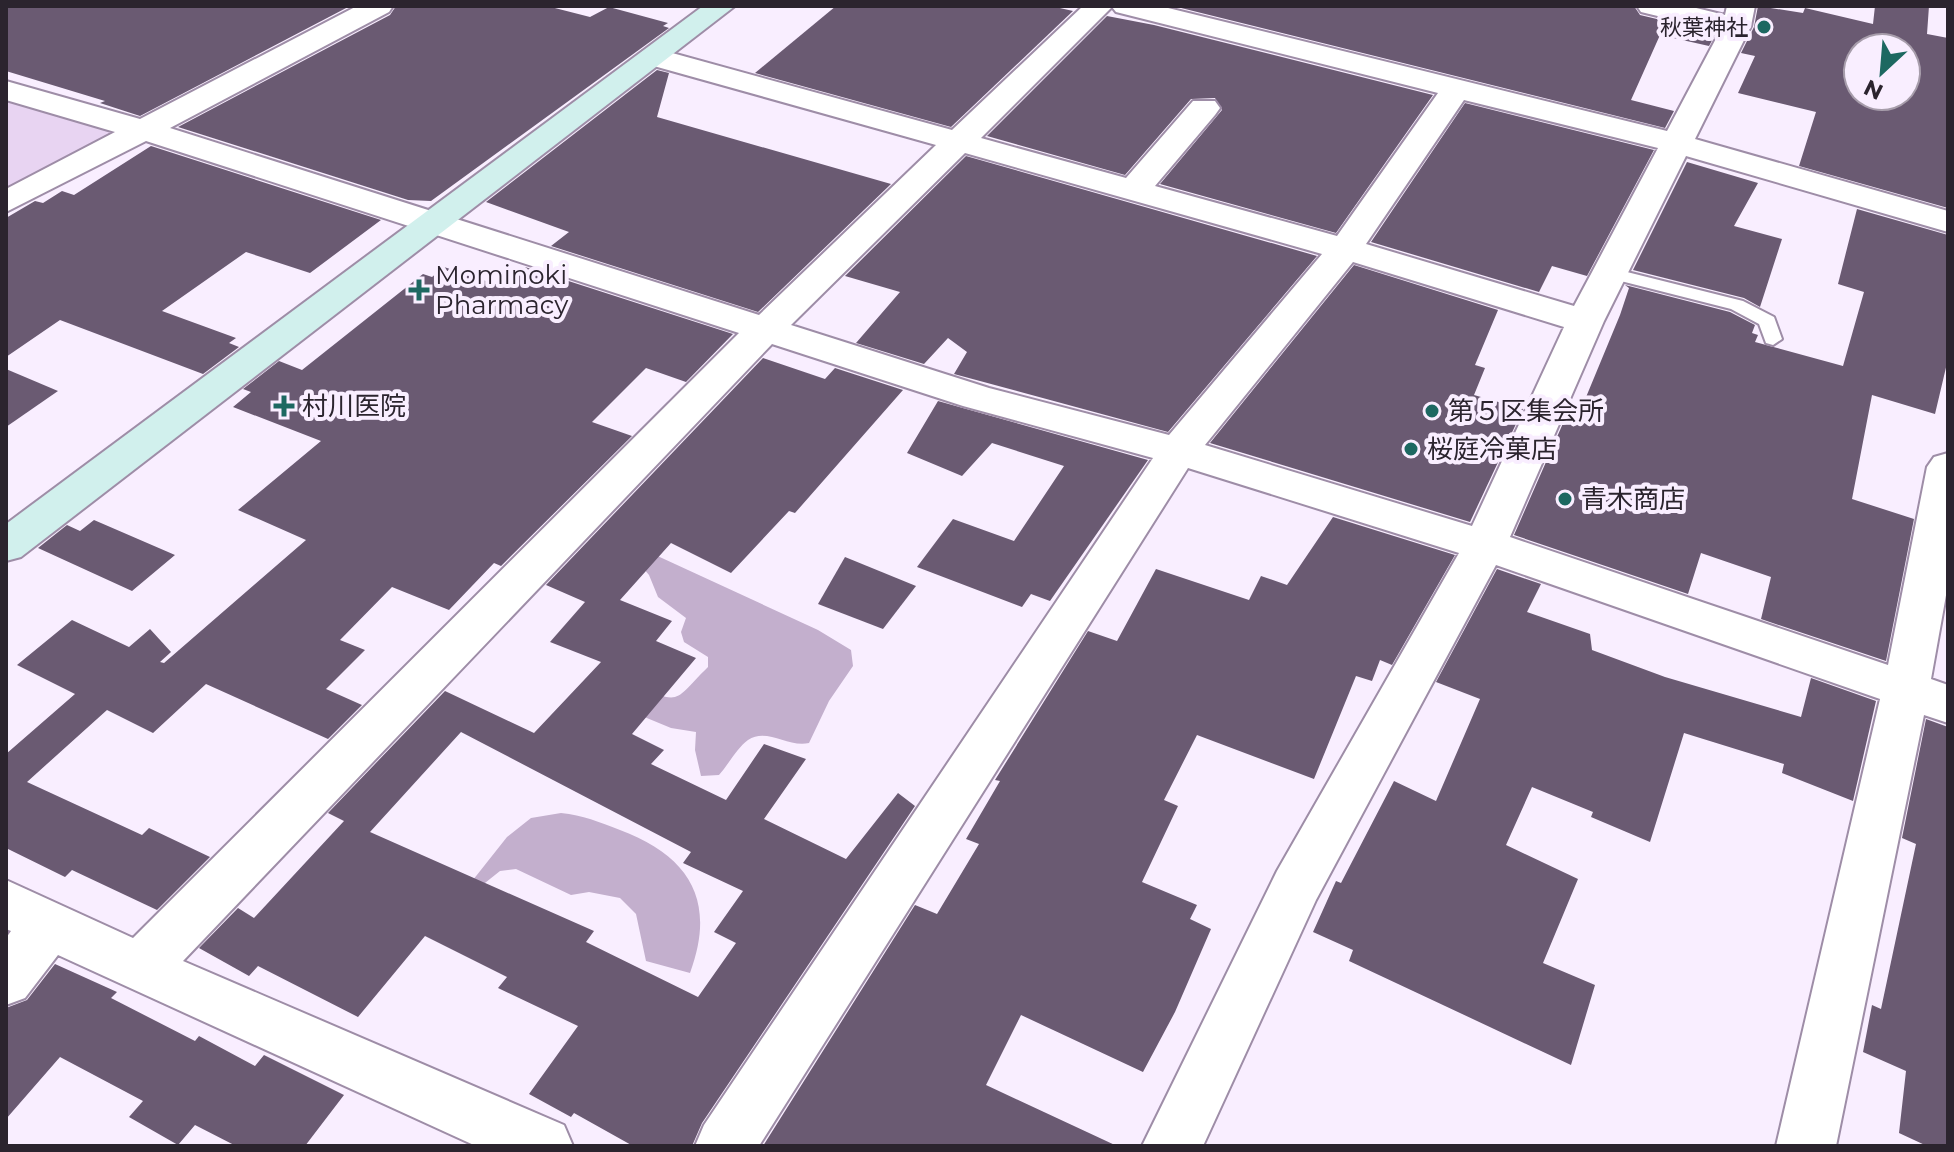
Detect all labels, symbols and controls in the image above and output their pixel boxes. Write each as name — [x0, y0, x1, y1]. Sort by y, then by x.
place label: 秋葉神社 — [1660, 14, 1748, 41]
marker: 秋葉神社 — [1755, 18, 1773, 36]
north arrow — [1842, 32, 1922, 112]
text: N — [1860, 73, 1887, 106]
place label: Mominoki Pharmacy — [435, 259, 569, 321]
marker: Mominoki Pharmacy — [410, 281, 428, 299]
place label: 村川医院 — [302, 390, 406, 422]
marker: 村川医院 — [273, 395, 295, 417]
place label: 第５区集会所 — [1448, 395, 1604, 427]
marker: 第５区集会所 — [1423, 402, 1441, 420]
place label: 桜庭冷菓店 — [1427, 433, 1557, 465]
marker: 桜庭冷菓店 — [1402, 440, 1420, 458]
place label: 青木商店 — [1581, 483, 1685, 515]
marker: 青木商店 — [1556, 490, 1574, 508]

